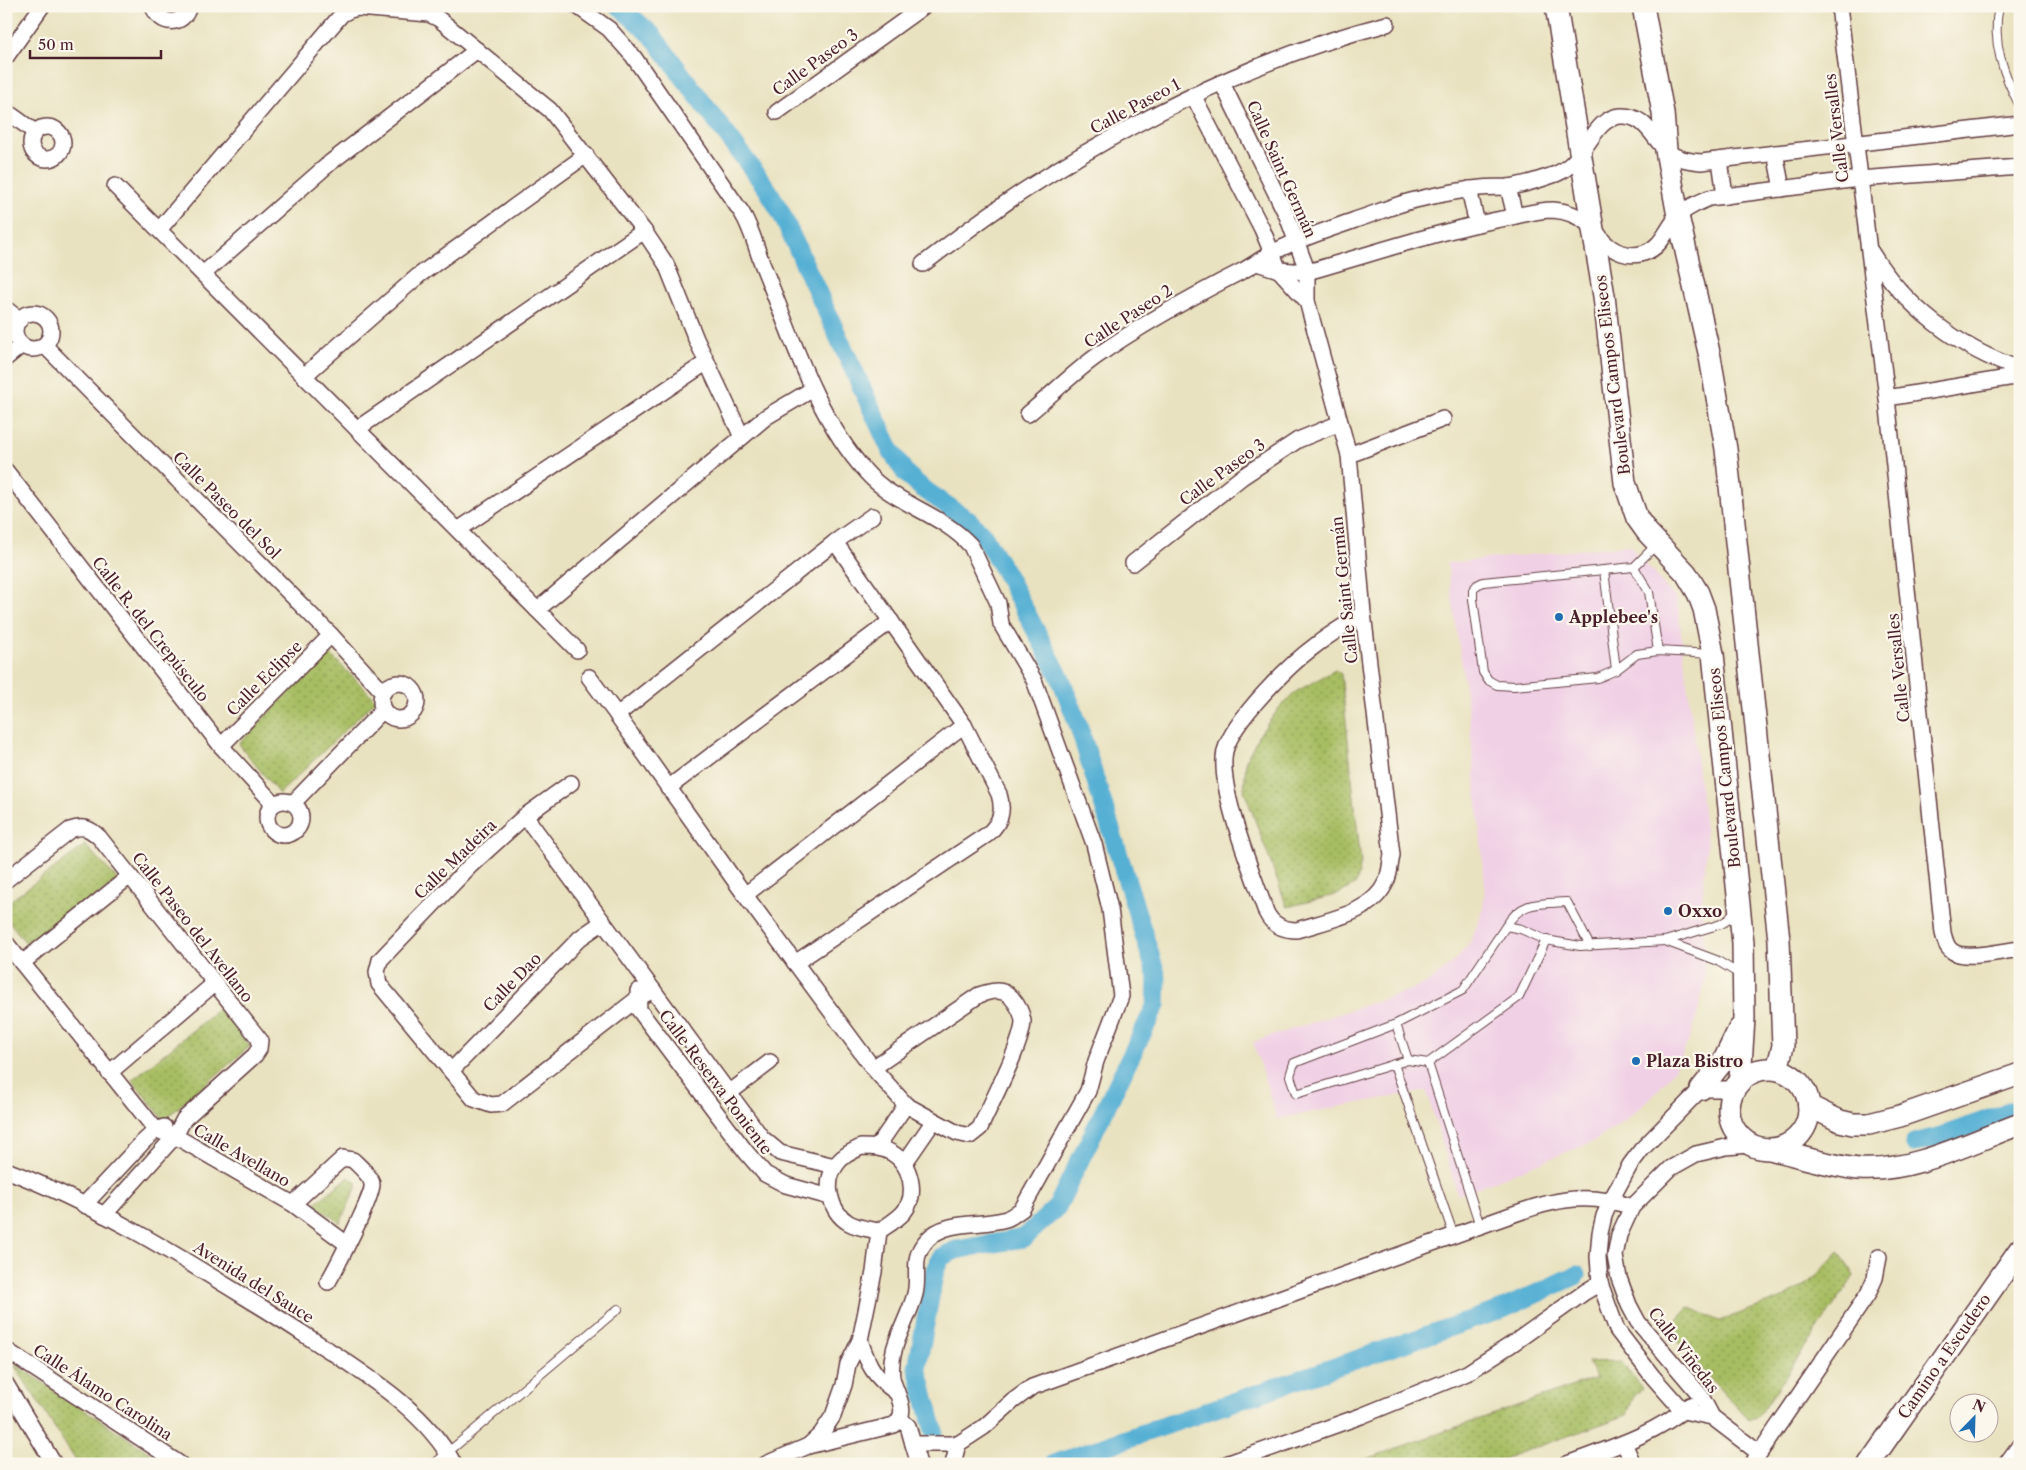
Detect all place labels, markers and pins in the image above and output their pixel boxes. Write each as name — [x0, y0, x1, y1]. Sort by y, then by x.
place label: Applebee's — [1568, 607, 1658, 627]
marker: Applebee's — [1553, 611, 1565, 623]
place label: Oxxo — [1678, 901, 1722, 921]
marker: Oxxo — [1662, 905, 1674, 917]
place label: Plaza Bistro — [1646, 1051, 1743, 1071]
marker: Plaza Bistro — [1630, 1055, 1642, 1067]

